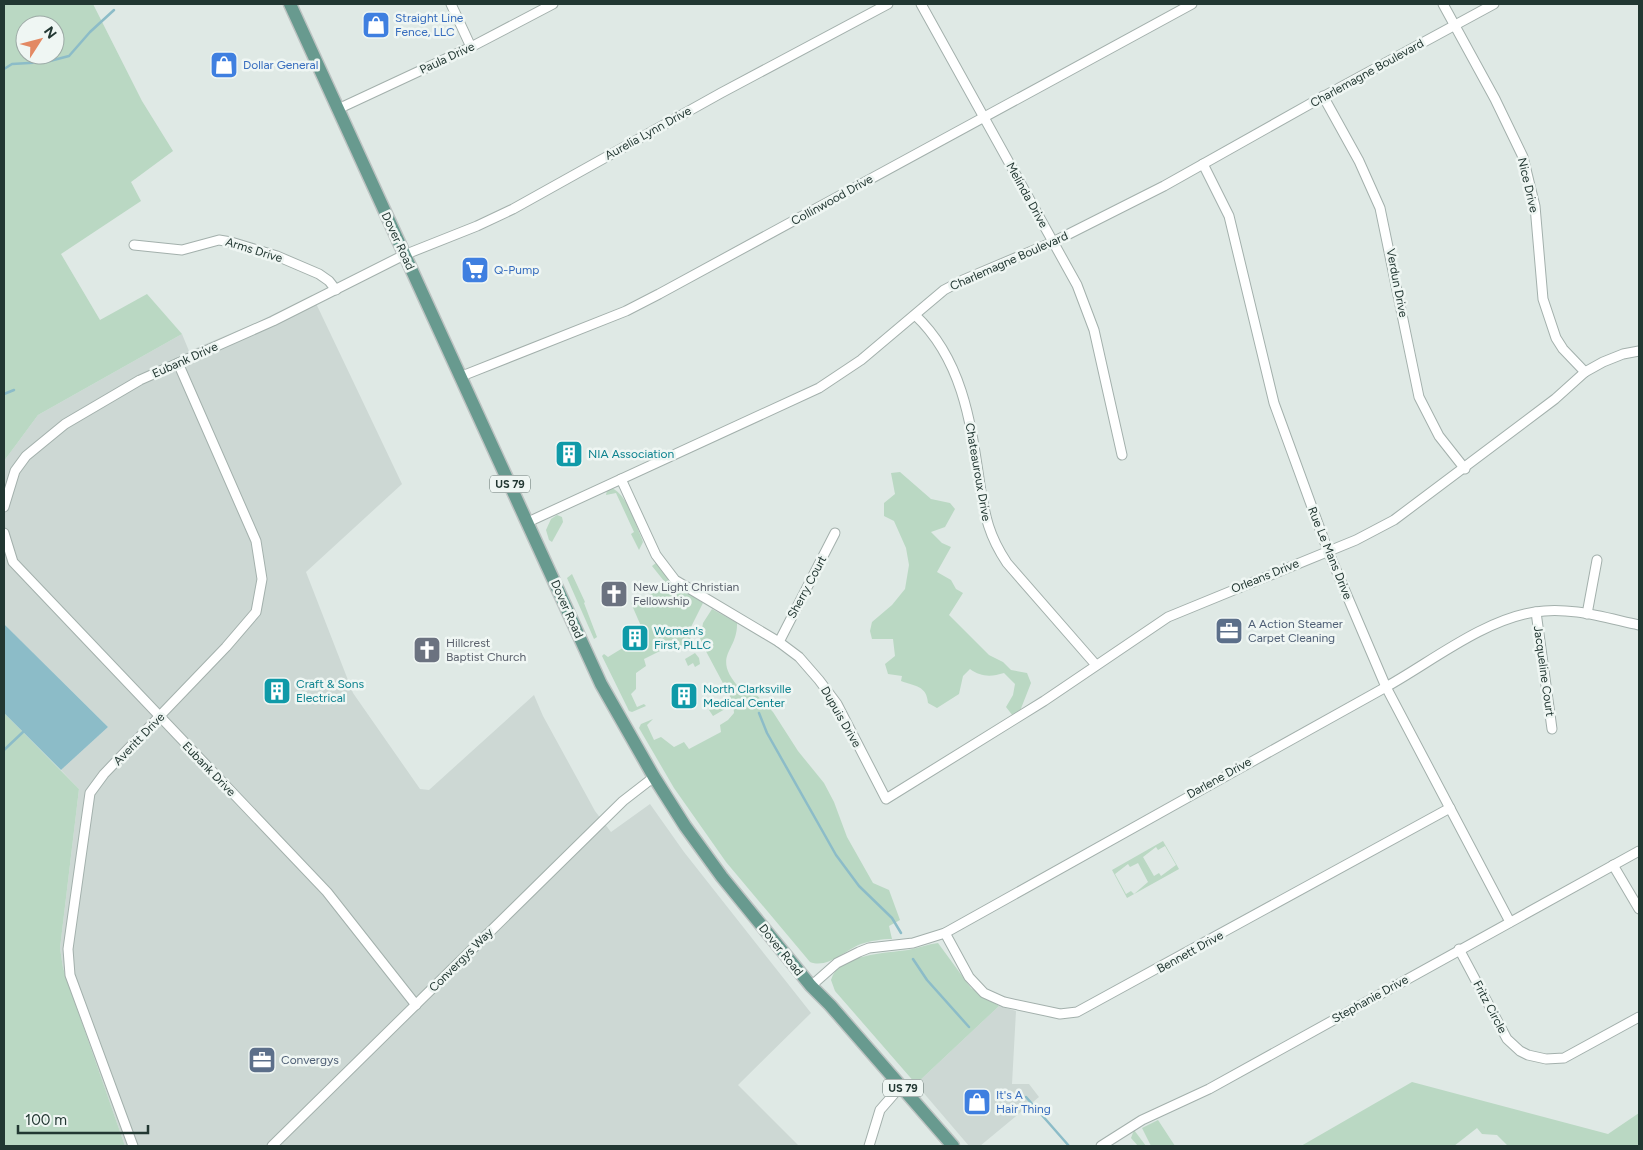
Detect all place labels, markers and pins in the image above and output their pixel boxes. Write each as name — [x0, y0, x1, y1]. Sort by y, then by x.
shop icon: Straight Line Fence, LLC — [361, 10, 391, 40]
place label: Straight Line Fence, LLC — [395, 11, 464, 39]
shop icon: Dollar General — [209, 50, 239, 80]
place label: Dollar General — [243, 58, 318, 72]
supermarket icon: Q-Pump — [460, 255, 490, 285]
place label: Q-Pump — [494, 263, 539, 277]
building icon: NIA Association — [554, 439, 584, 469]
place label: NIA Association — [588, 447, 675, 461]
church icon: New Light Christian Fellowship — [599, 579, 629, 609]
place label: New Light Christian Fellowship — [633, 580, 740, 608]
office icon: A Action Steamer Carpet Cleaning — [1214, 616, 1244, 646]
place label: A Action Steamer Carpet Cleaning — [1248, 617, 1343, 645]
building icon: Women's First, PLLC — [620, 623, 650, 653]
place label: Women's First, PLLC — [654, 624, 712, 652]
church icon: Hillcrest Baptist Church — [412, 635, 442, 665]
place label: Hillcrest Baptist Church — [446, 636, 527, 664]
building icon: Craft & Sons Electrical — [262, 676, 292, 706]
place label: Craft & Sons Electrical — [296, 677, 364, 705]
building icon: North Clarksville Medical Center — [669, 681, 699, 711]
place label: North Clarksville Medical Center — [703, 682, 792, 710]
office icon: Convergys — [247, 1045, 277, 1075]
place label: Convergys — [281, 1053, 339, 1067]
shop icon: It's A Hair Thing — [962, 1087, 992, 1117]
place label: It's A Hair Thing — [996, 1088, 1051, 1116]

